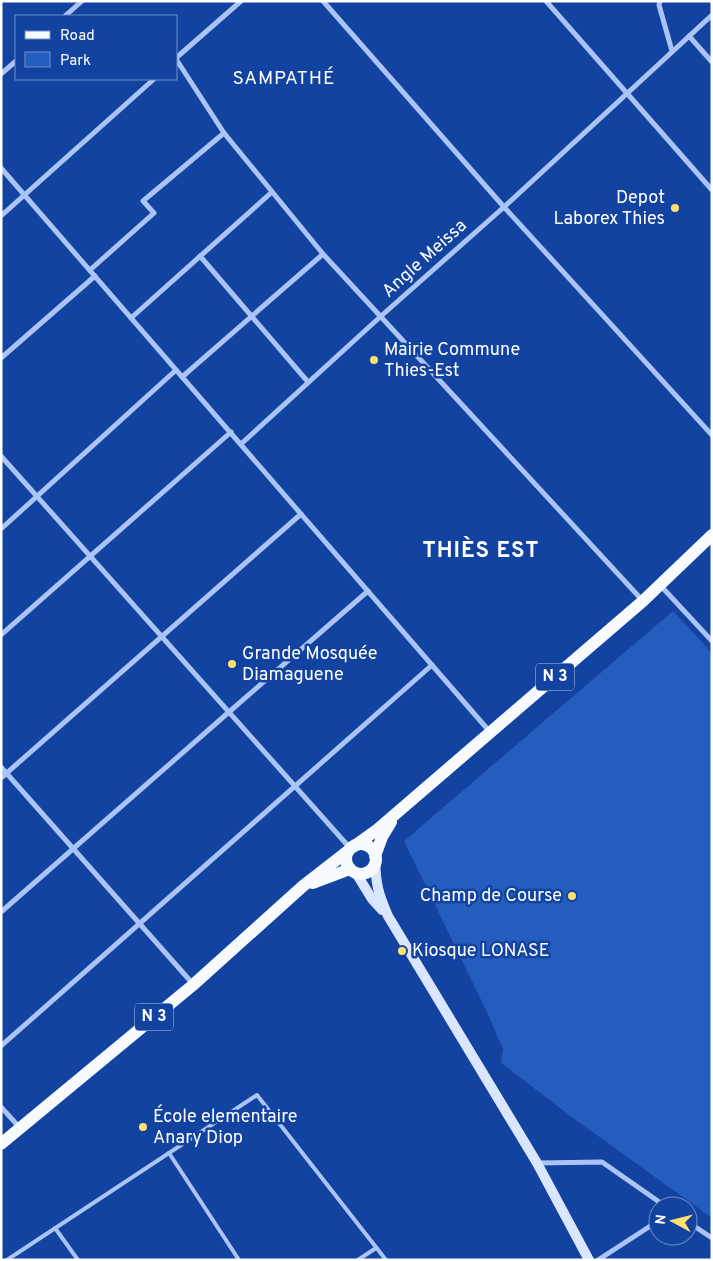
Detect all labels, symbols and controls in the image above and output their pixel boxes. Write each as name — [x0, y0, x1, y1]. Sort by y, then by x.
legend — [15, 15, 178, 80]
text: Road — [60, 27, 95, 46]
text: Park — [60, 52, 91, 71]
district label: SAMPATHÉ — [233, 66, 335, 91]
place label: Depot Laborex Thies — [553, 187, 665, 231]
marker: Depot Laborex Thies — [669, 202, 681, 214]
street label: Angle Meissa — [378, 215, 472, 303]
place label: Mairie Commune Thies-Est — [384, 339, 520, 383]
marker: Mairie Commune Thies-Est — [368, 354, 380, 366]
district label: THIÈS EST — [423, 536, 539, 565]
place label: Grande Mosquée Diamaguene — [242, 643, 377, 687]
marker: Grande Mosquée Diamaguene — [226, 658, 238, 670]
road number: N 3 — [536, 664, 574, 690]
place label: Champ de Course — [420, 885, 562, 908]
marker: Champ de Course — [566, 890, 578, 902]
place label: Kiosque LONASE — [412, 940, 550, 963]
marker: Kiosque LONASE — [396, 945, 408, 957]
road number: N 3 — [135, 1004, 173, 1030]
place label: École elementaire Anary Diop — [153, 1104, 297, 1150]
marker: École elementaire Anary Diop — [137, 1121, 149, 1133]
north arrow — [648, 1196, 698, 1246]
text: N — [653, 1214, 671, 1226]

